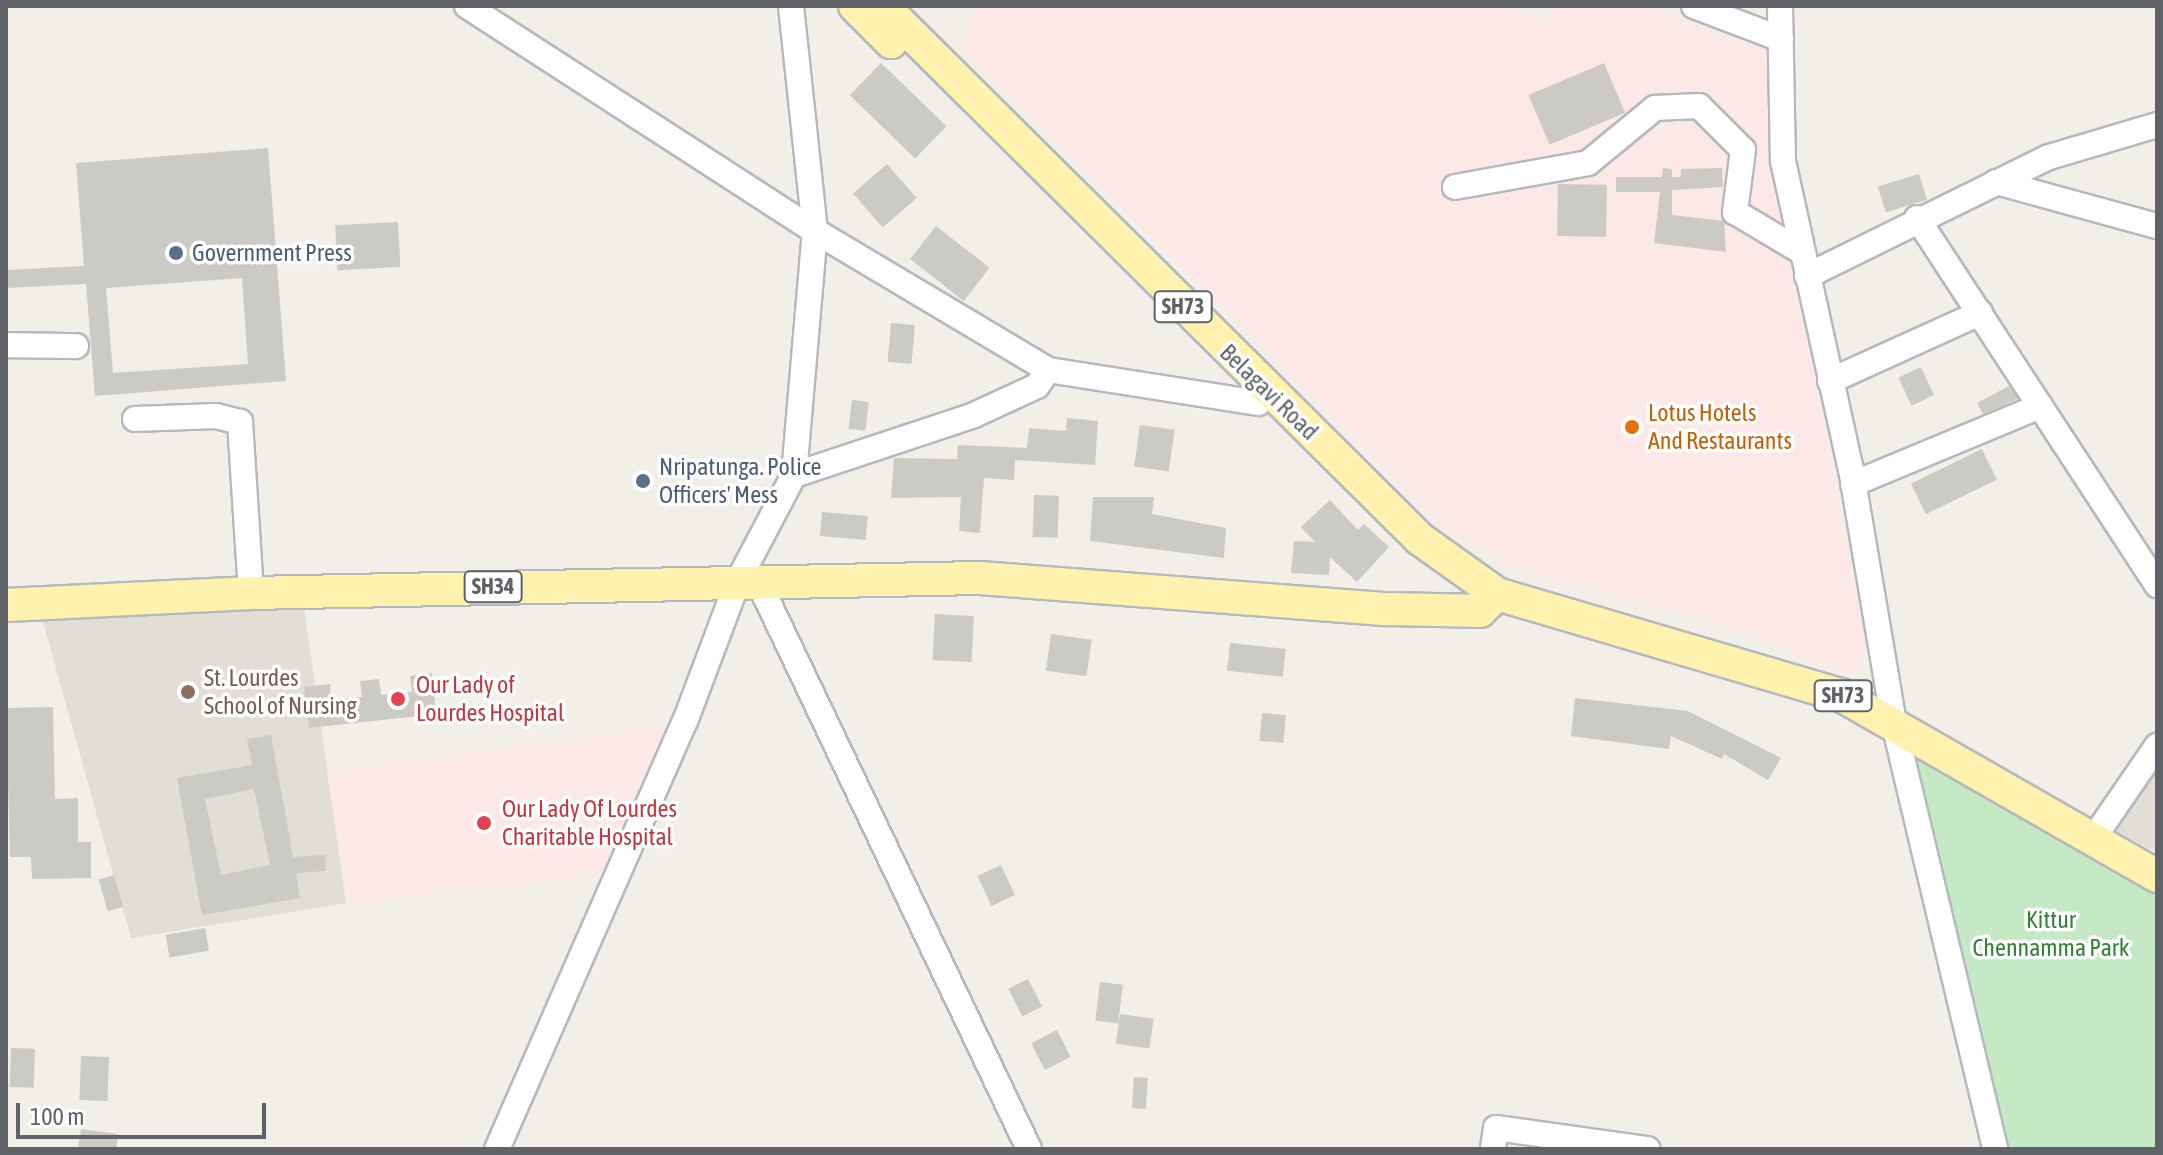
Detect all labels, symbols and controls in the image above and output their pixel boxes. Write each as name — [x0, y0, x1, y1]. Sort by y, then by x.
place label: Government Press — [192, 239, 352, 267]
marker: Government Press — [167, 244, 185, 262]
road number: SH73 — [1153, 289, 1213, 325]
street label: Belagavi Road — [1214, 338, 1324, 446]
place label: Lotus Hotels And Restaurants — [1648, 399, 1792, 455]
marker: Lotus Hotels And Restaurants — [1623, 418, 1641, 436]
place label: Nripatunga. Police Officers' Mess — [659, 453, 821, 509]
marker: Nripatunga. Police Officers' Mess — [634, 472, 652, 490]
road number: SH34 — [463, 569, 523, 605]
place label: St. Lourdes School of Nursing — [204, 664, 357, 720]
place label: Our Lady of Lourdes Hospital — [416, 671, 564, 727]
road number: SH73 — [1813, 678, 1873, 714]
marker: St. Lourdes School of Nursing — [179, 683, 197, 701]
marker: Our Lady of Lourdes Hospital — [387, 688, 409, 710]
place label: Our Lady Of Lourdes Charitable Hospital — [502, 795, 677, 851]
marker: Our Lady Of Lourdes Charitable Hospital — [473, 812, 495, 834]
park label: Kittur Chennamma Park — [1973, 906, 2129, 962]
scale bar — [20, 1087, 270, 1137]
text: 100 m — [30, 1103, 84, 1130]

